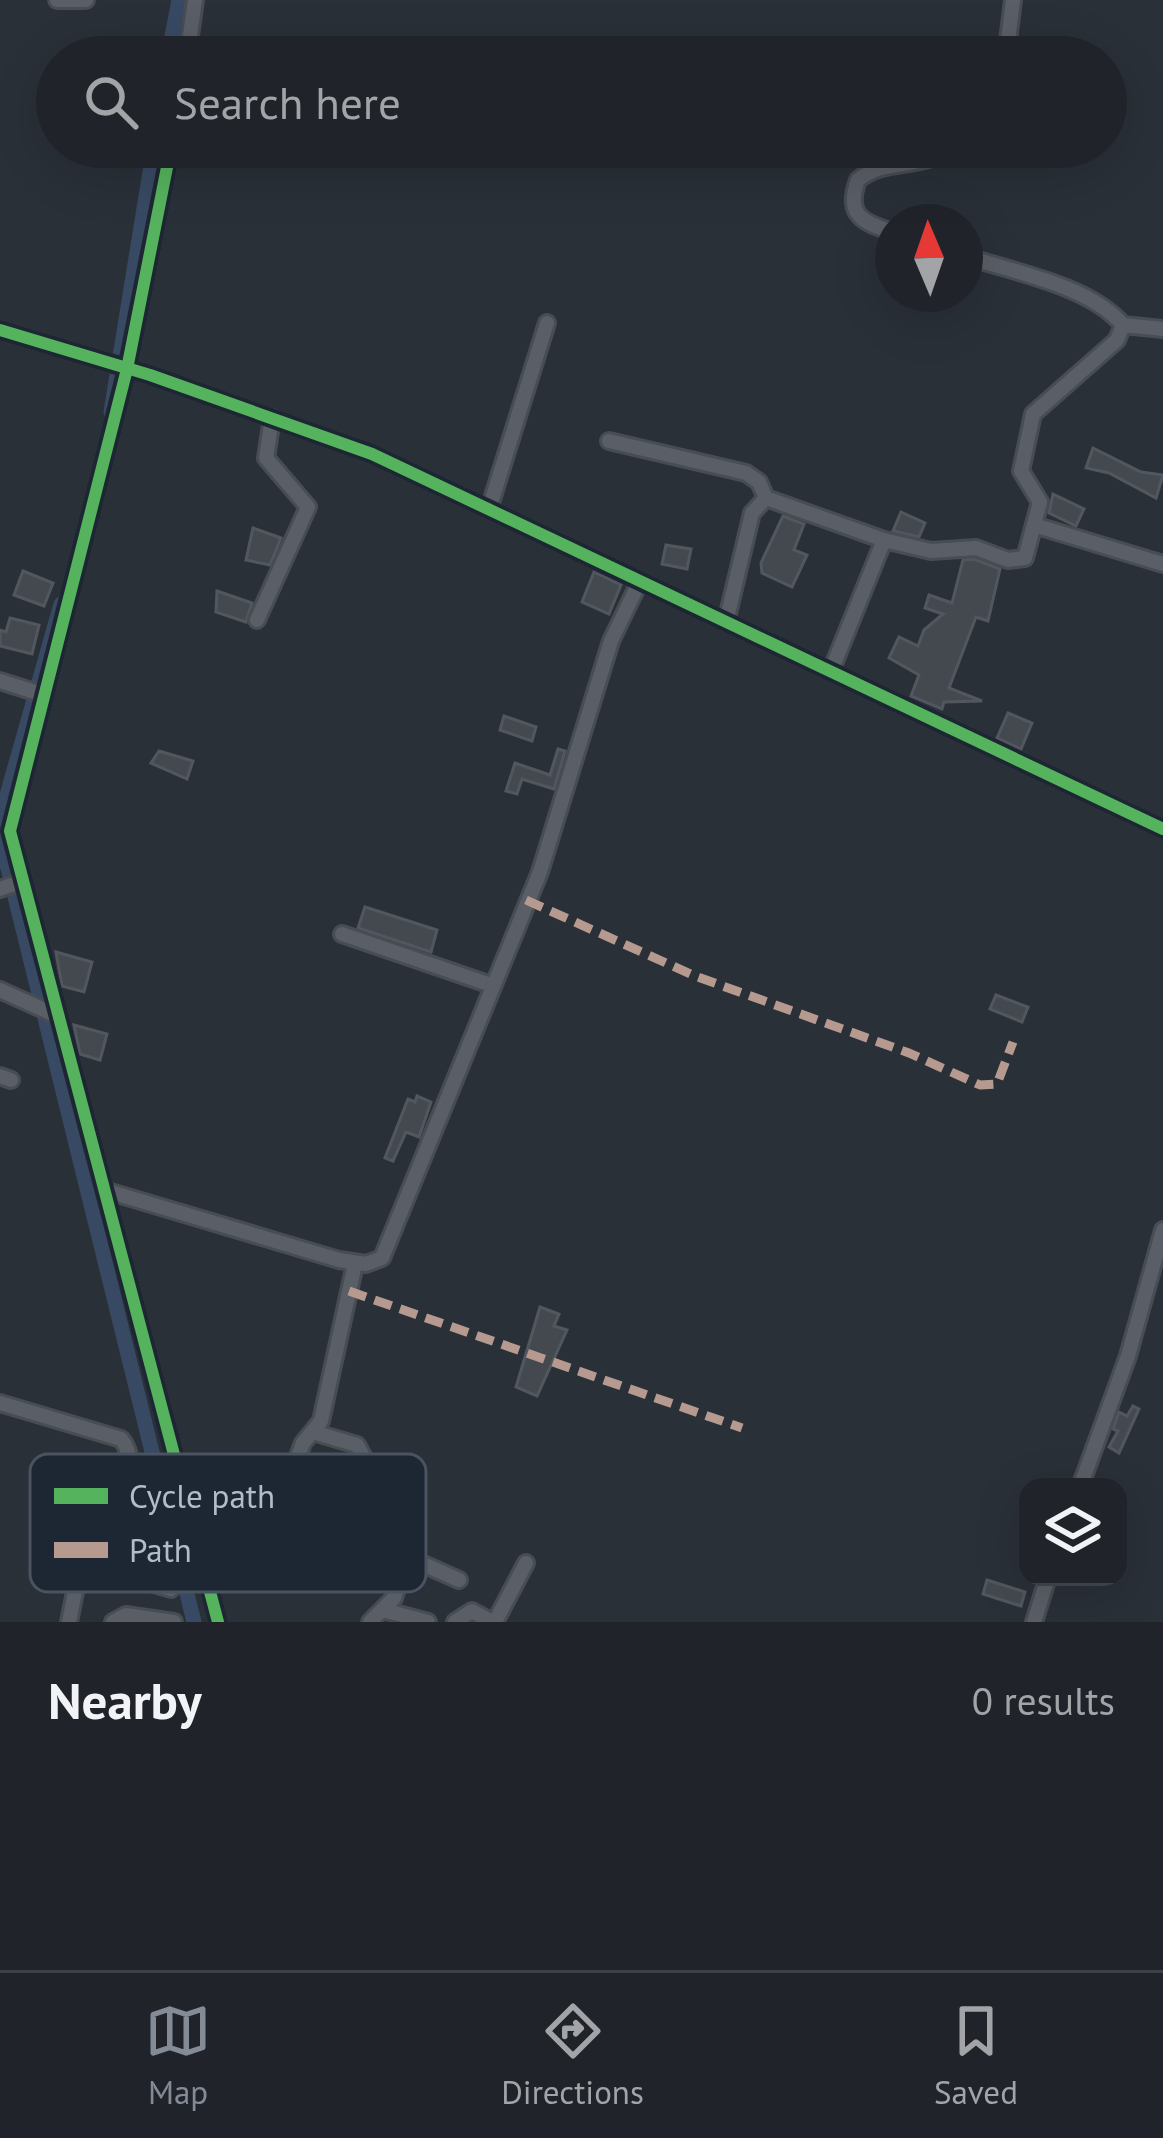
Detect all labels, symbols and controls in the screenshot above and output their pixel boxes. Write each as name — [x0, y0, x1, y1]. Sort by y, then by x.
search box — [36, 36, 1127, 168]
icon: search — [78, 69, 144, 135]
text: Search here — [174, 73, 401, 131]
north arrow — [875, 204, 983, 312]
legend — [30, 1454, 426, 1592]
text: Cycle path — [129, 1474, 275, 1517]
map controls — [1019, 1478, 1127, 1586]
button: layers — [1019, 1478, 1127, 1586]
text: Path — [129, 1528, 192, 1571]
text: Nearby — [48, 1667, 202, 1733]
text: 0 results — [972, 1675, 1115, 1726]
tab: Map — [145, 1998, 211, 2113]
tab: Directions — [501, 1998, 644, 2113]
tab: Saved — [934, 1998, 1018, 2113]

